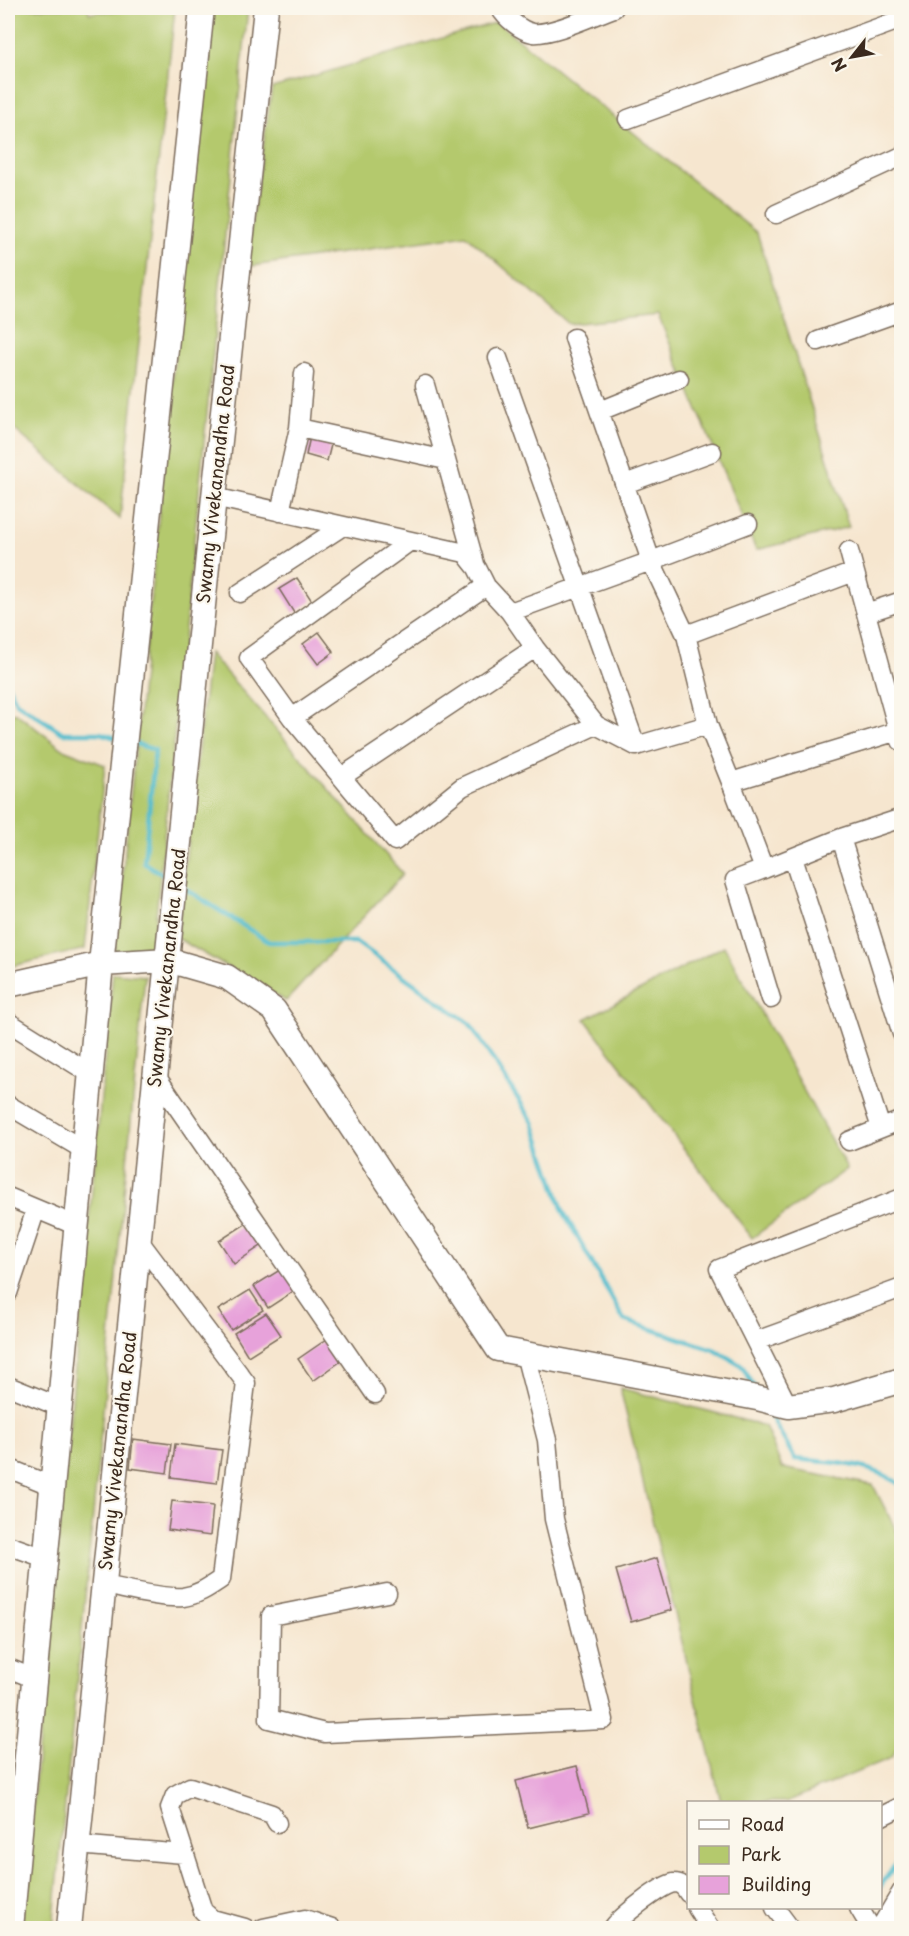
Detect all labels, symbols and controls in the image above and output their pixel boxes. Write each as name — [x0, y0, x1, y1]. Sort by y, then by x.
north arrow — [822, 27, 882, 87]
text: N — [825, 54, 852, 77]
street label: Swamy Vivekanandha Road — [189, 363, 240, 605]
street label: Swamy Vivekanandha Road — [140, 847, 191, 1089]
street label: Swamy Vivekanandha Road — [91, 1330, 142, 1572]
legend — [687, 1801, 882, 1909]
text: Road — [741, 1810, 785, 1837]
text: Park — [741, 1840, 781, 1867]
text: Building — [741, 1870, 811, 1897]

